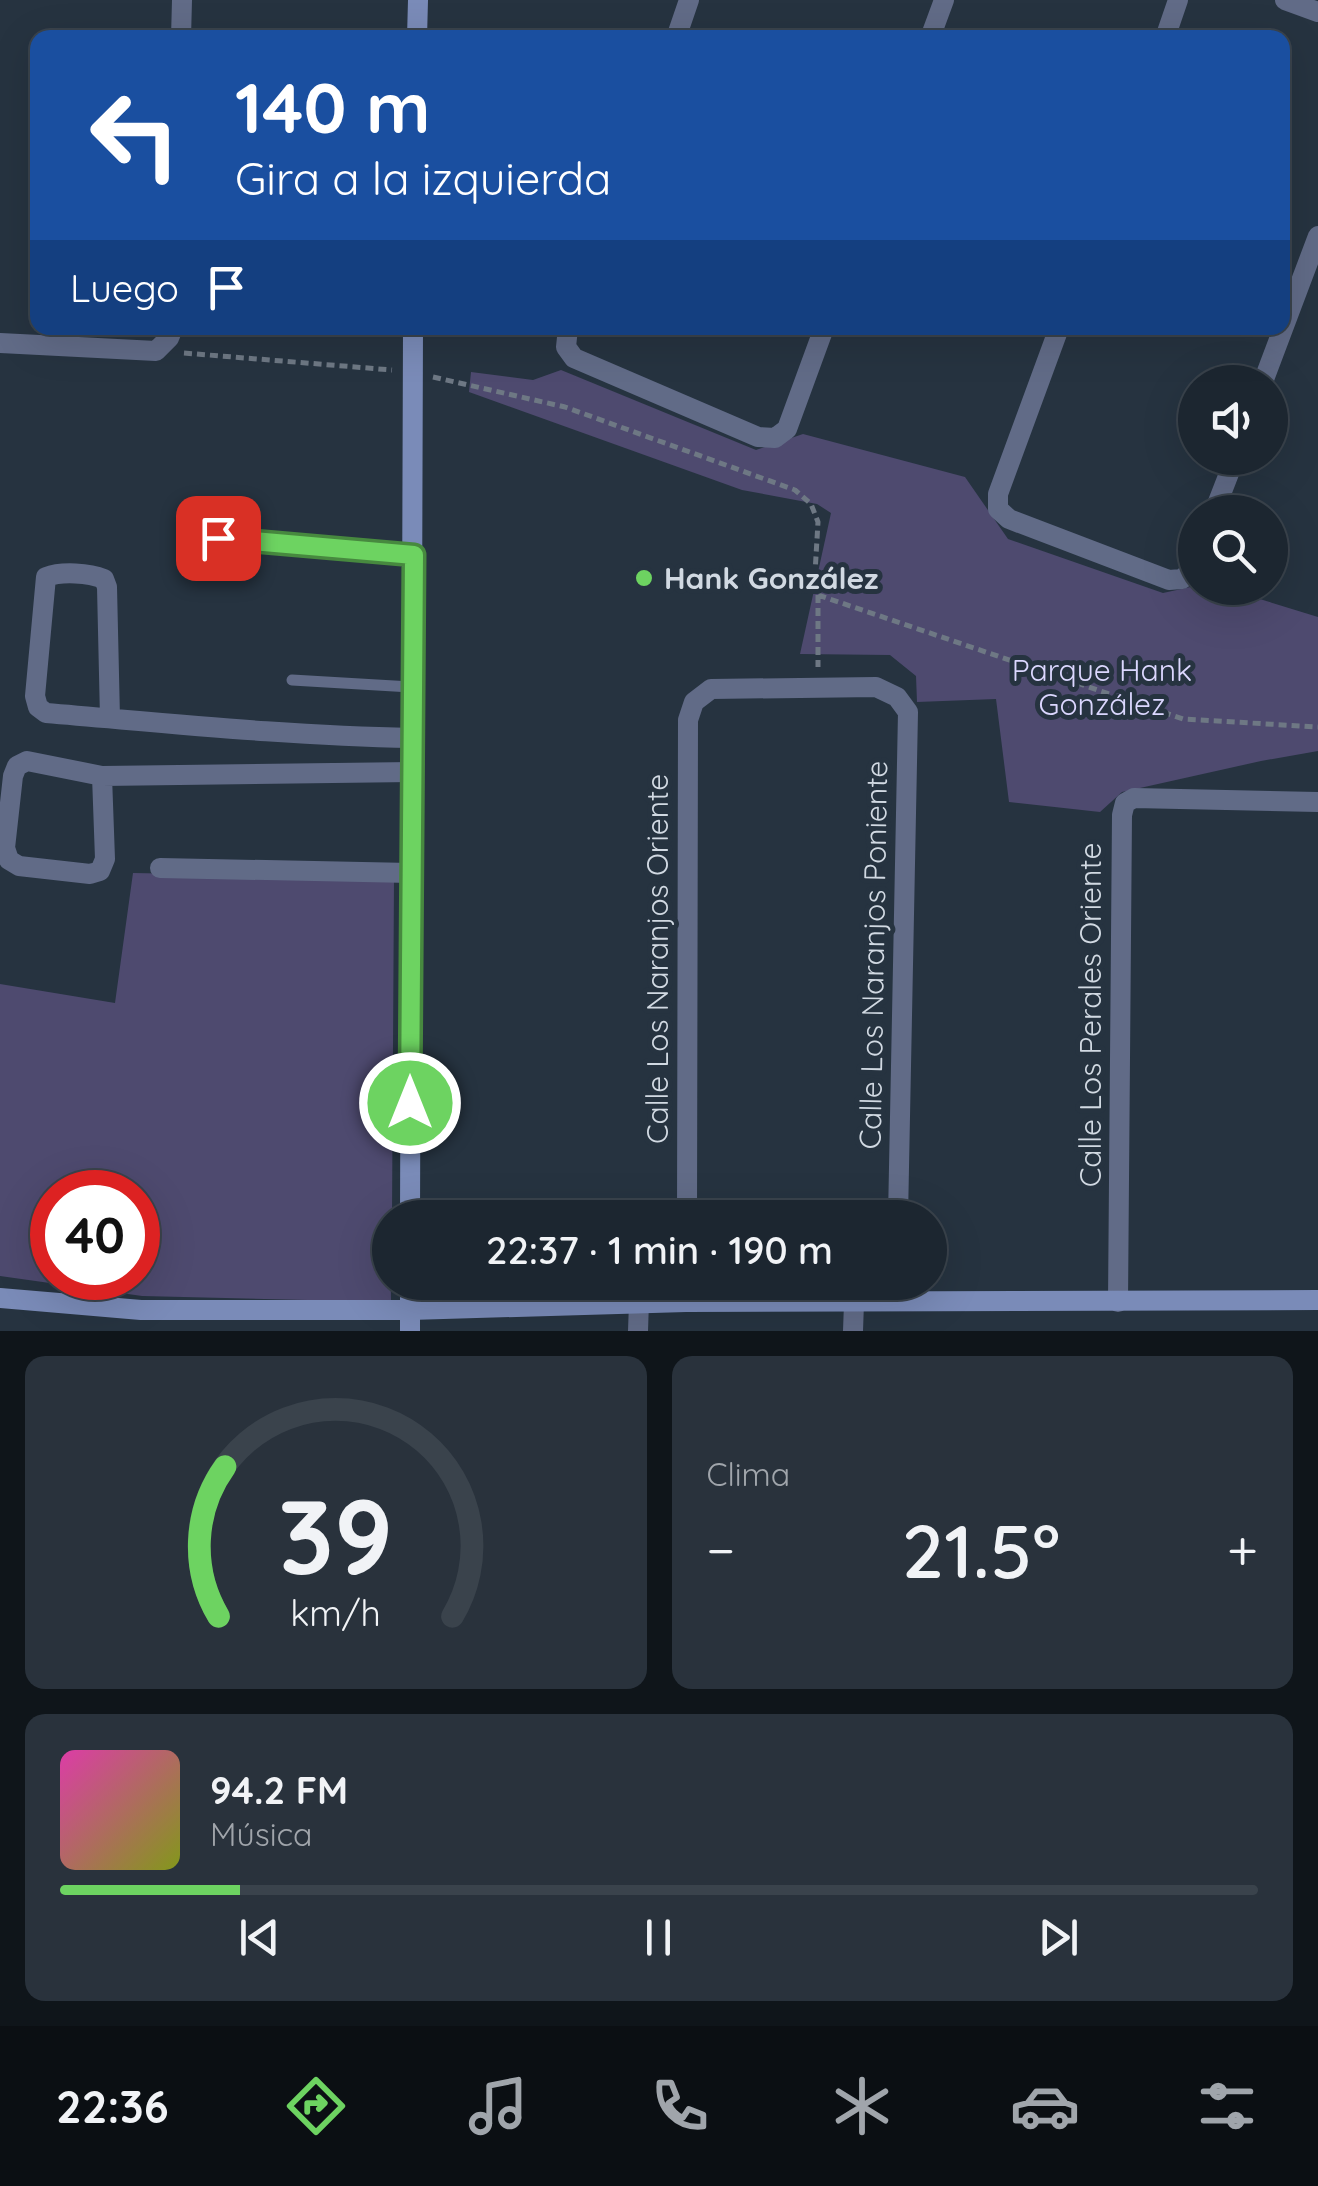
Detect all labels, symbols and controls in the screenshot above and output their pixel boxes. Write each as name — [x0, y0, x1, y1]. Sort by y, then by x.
text: 140 m — [235, 63, 431, 151]
icon: left — [70, 70, 200, 200]
text: Gira a la izquierda — [235, 150, 611, 206]
icon: arrive — [199, 260, 254, 315]
text: Luego — [70, 264, 179, 312]
map controls — [1178, 365, 1288, 605]
button: sound — [1178, 365, 1288, 475]
button: search — [1178, 495, 1288, 605]
pin — [176, 496, 261, 581]
icon: arrive — [191, 511, 246, 566]
place label: Hank González — [664, 559, 879, 597]
marker: Hank González — [633, 567, 655, 589]
park label: Parque Hank González — [1012, 651, 1192, 723]
street label: Calle Los Naranjos Poniente — [851, 760, 895, 1150]
street label: Calle Los Naranjos Oriente — [638, 774, 676, 1144]
street label: Calle Los Perales Oriente — [1071, 843, 1109, 1187]
position arrow — [358, 1051, 462, 1155]
speed limit sign: 40 — [30, 1170, 160, 1300]
text: 22:37 · 1 min · 190 m — [486, 1226, 833, 1274]
text: Clima — [707, 1454, 790, 1494]
text: 39 — [278, 1470, 393, 1600]
text: 21.5° — [902, 1503, 1060, 1597]
text: − — [707, 1515, 735, 1584]
text: + — [1227, 1515, 1258, 1584]
text: km/h — [290, 1590, 381, 1635]
text: 94.2 FM — [210, 1766, 348, 1814]
text: Música — [210, 1814, 313, 1854]
icon: previous — [232, 1910, 287, 1965]
icon: pause — [631, 1910, 686, 1965]
icon: next — [1031, 1910, 1086, 1965]
icon: directions — [281, 2071, 351, 2141]
icon: music — [463, 2071, 533, 2141]
icon: phone — [645, 2071, 715, 2141]
icon: climate — [827, 2071, 897, 2141]
icon: car — [1010, 2071, 1080, 2141]
icon: filters — [1192, 2071, 1262, 2141]
text: 22:36 — [56, 2078, 169, 2134]

